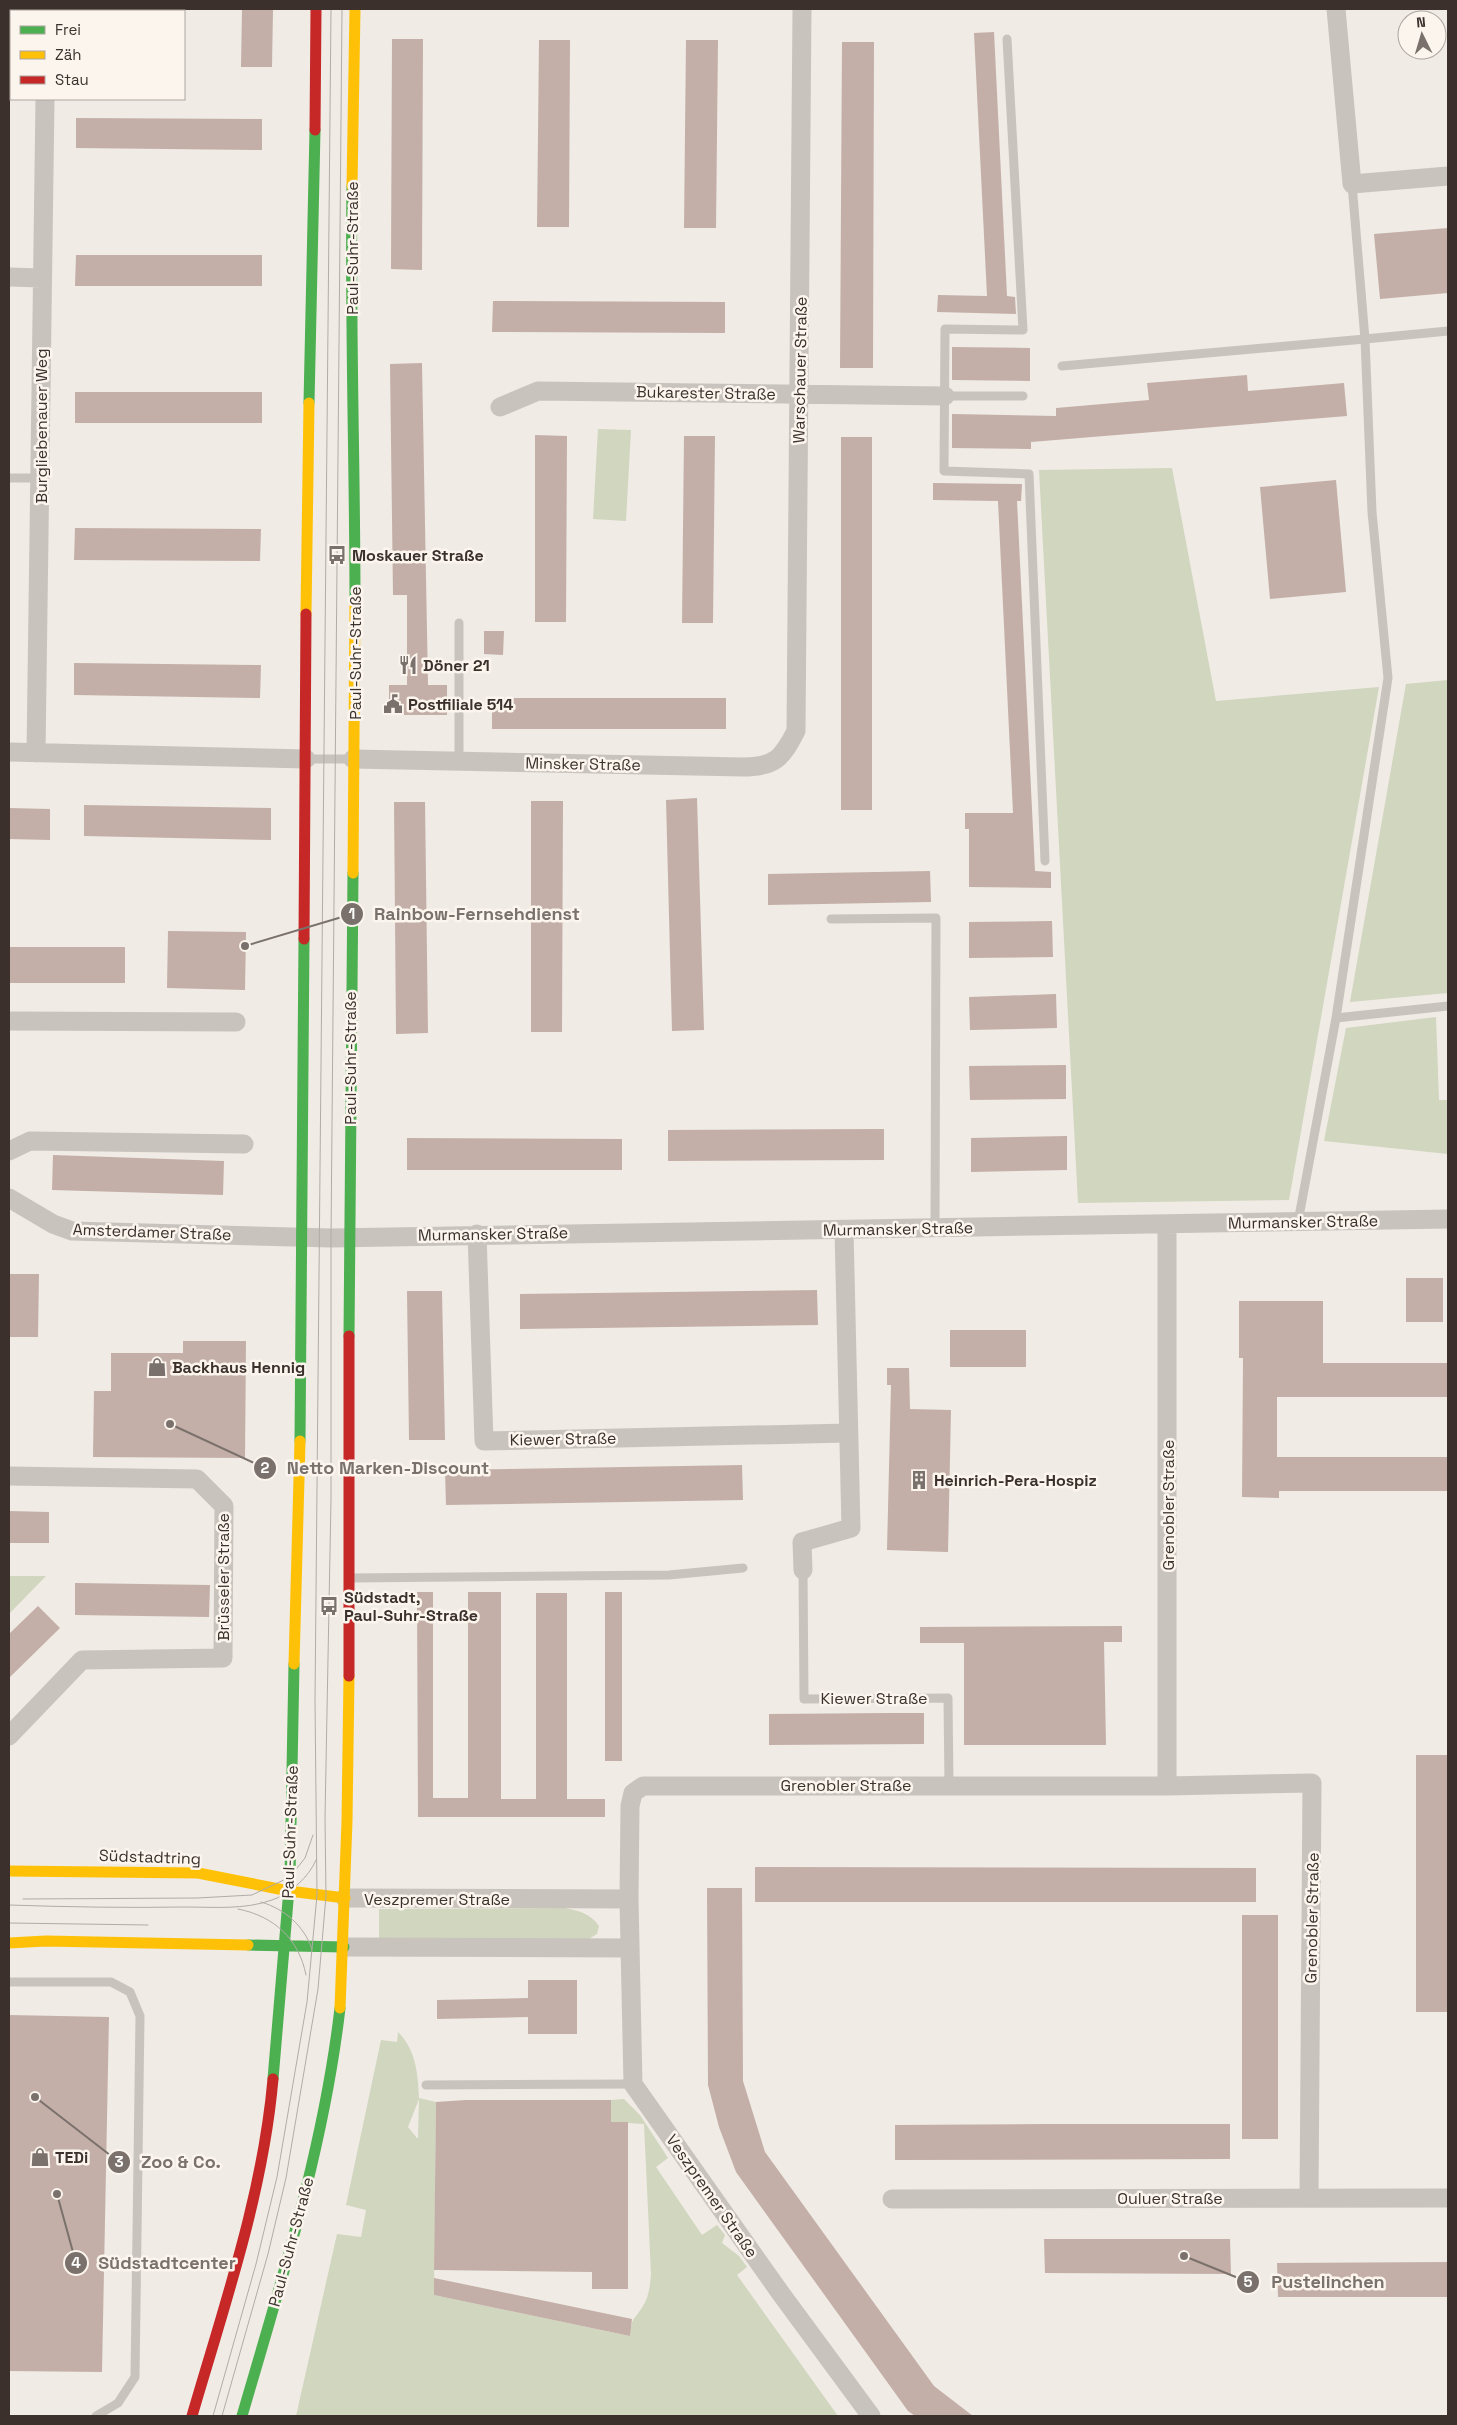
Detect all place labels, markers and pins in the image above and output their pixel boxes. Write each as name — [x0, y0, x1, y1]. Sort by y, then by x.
bus stop icon: Moskauer Straße — [326, 544, 348, 566]
place label: Moskauer Straße — [352, 545, 484, 566]
restaurant icon: Döner 21 — [397, 654, 419, 676]
place label: Döner 21 — [423, 655, 490, 676]
public building icon: Postfiliale 514 — [382, 693, 404, 715]
place label: Postfiliale 514 — [408, 694, 514, 715]
callout: Rainbow-Fernsehdienst — [339, 897, 590, 930]
shop icon: Backhaus Hennig — [146, 1356, 168, 1378]
place label: Backhaus Hennig — [172, 1357, 305, 1378]
callout: Netto Marken-Discount — [252, 1451, 499, 1484]
building icon: Heinrich-Pera-Hospiz — [908, 1469, 930, 1491]
place label: Heinrich-Pera-Hospiz — [934, 1470, 1097, 1491]
place label: Südstadt, Paul-Suhr-Straße — [344, 1587, 478, 1626]
bus stop icon: Südstadt, Paul-Suhr-Straße — [318, 1595, 340, 1617]
shop icon: TEDi — [29, 2146, 51, 2168]
callout: Zoo & Co. — [106, 2146, 231, 2179]
place label: TEDi — [55, 2147, 88, 2168]
callout: Südstadtcenter — [64, 2246, 246, 2279]
callout: Pustelinchen — [1236, 2265, 1394, 2298]

